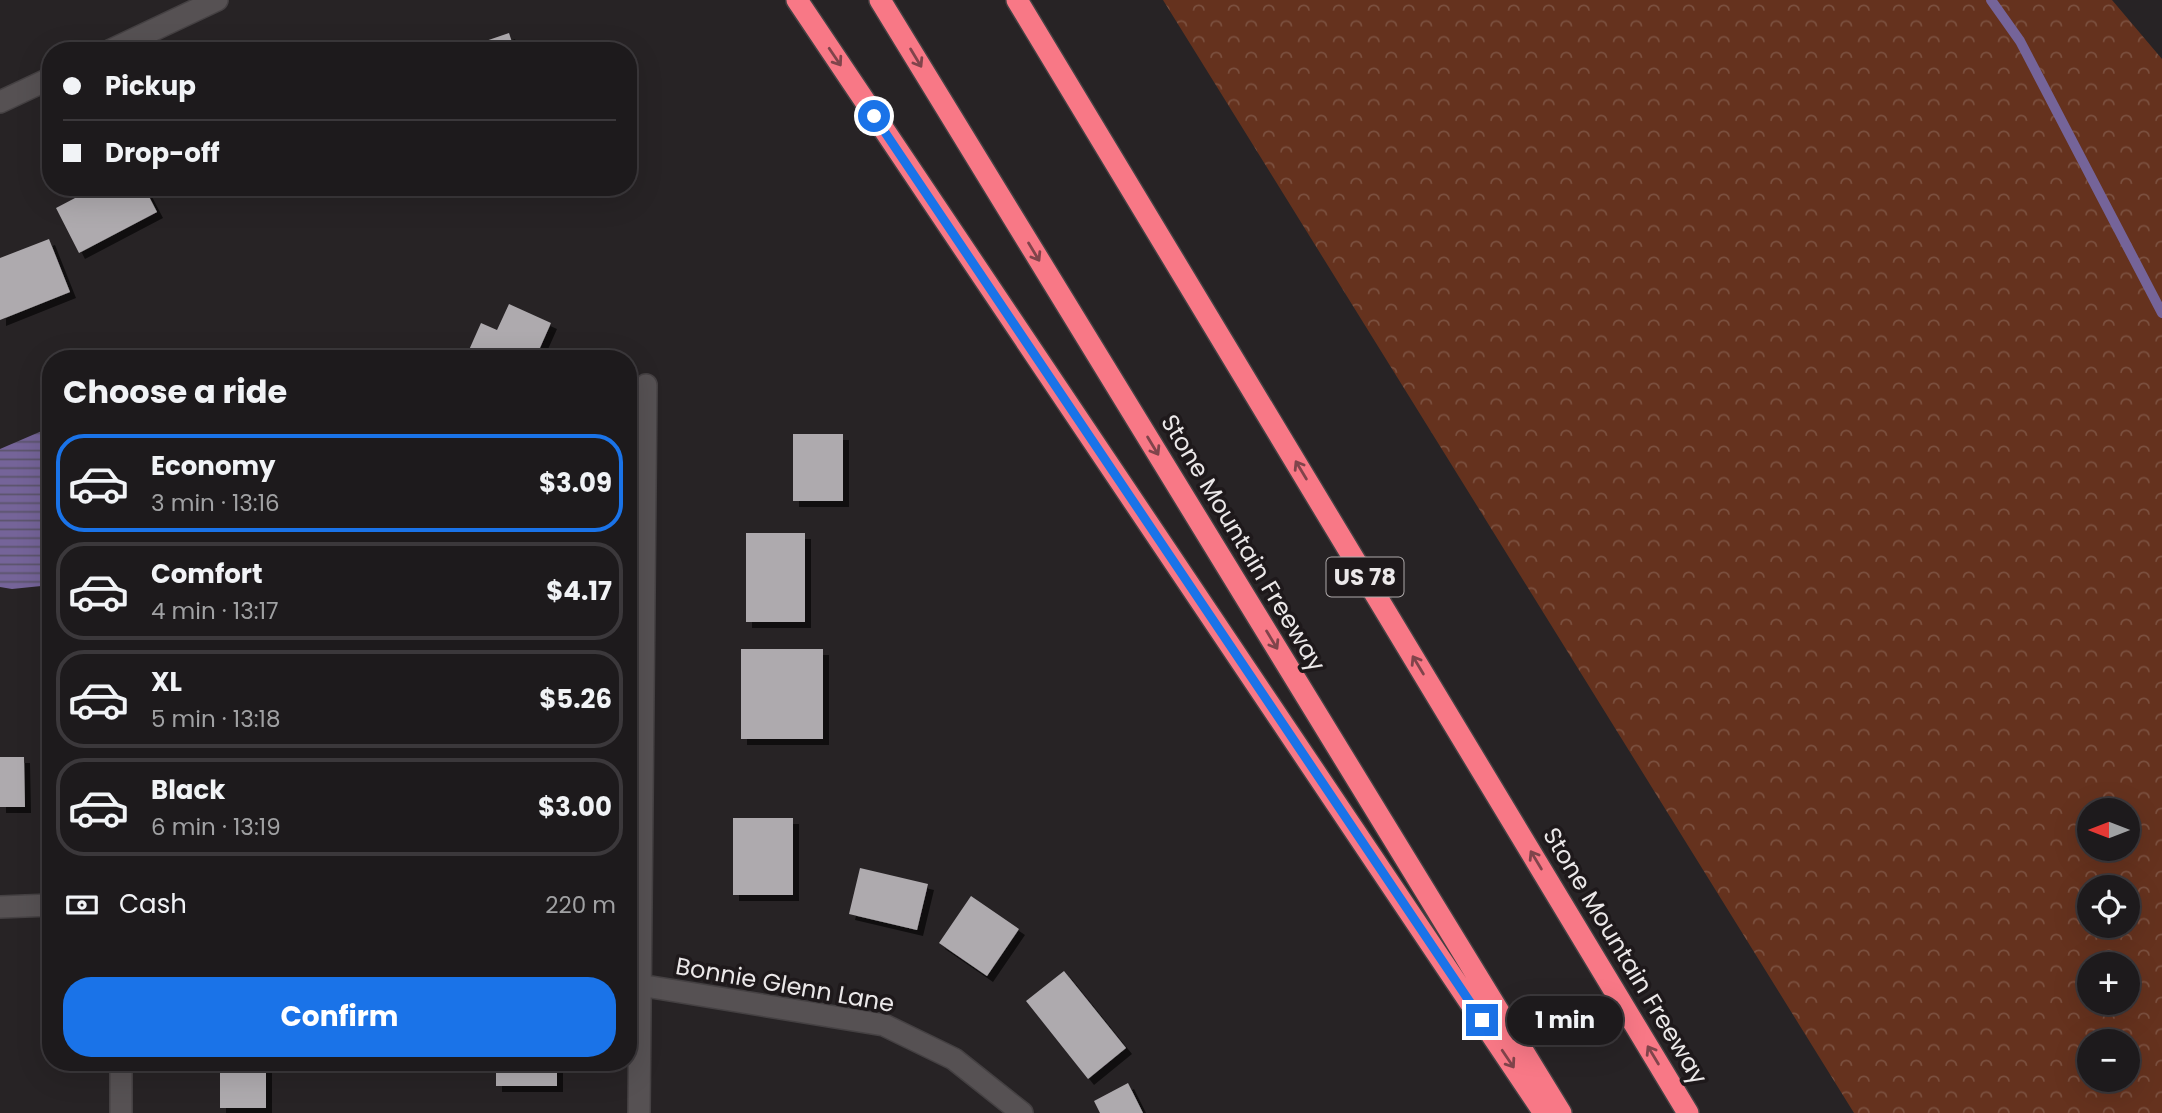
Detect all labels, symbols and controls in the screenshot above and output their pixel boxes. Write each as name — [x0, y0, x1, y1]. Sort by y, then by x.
one-way arrow — [828, 46, 842, 66]
one-way arrow — [909, 48, 923, 68]
text: Pickup — [105, 68, 196, 104]
route start — [858, 100, 890, 132]
text: Drop-off — [105, 135, 220, 171]
one-way arrow — [1028, 242, 1042, 262]
text: Choose a ride — [63, 369, 287, 414]
street label: Stone Mountain Freeway — [1153, 408, 1334, 678]
one-way arrow — [1147, 436, 1161, 456]
text: Economy — [151, 448, 275, 484]
icon: car — [67, 452, 130, 515]
one-way arrow — [1293, 461, 1307, 481]
text: $3.09 — [539, 465, 612, 501]
text: 3 min · 13:16 — [151, 487, 280, 519]
text: Comfort — [151, 556, 263, 592]
road number: US 78 — [1326, 558, 1404, 596]
icon: car — [67, 560, 130, 623]
text: $4.17 — [546, 573, 612, 609]
text: 4 min · 13:17 — [151, 595, 279, 627]
one-way arrow — [1265, 630, 1279, 650]
one-way arrow — [1411, 655, 1425, 675]
text: XL — [151, 664, 182, 700]
icon: car — [67, 668, 130, 731]
text: $5.26 — [539, 681, 612, 717]
text: 5 min · 13:18 — [151, 703, 281, 735]
text: Black — [151, 772, 225, 808]
icon: car — [67, 776, 130, 839]
text: $3.00 — [538, 789, 612, 825]
north arrow — [2077, 798, 2140, 861]
map controls — [2077, 798, 2140, 1092]
text: 6 min · 13:19 — [151, 811, 281, 843]
street label: Stone Mountain Freeway — [1535, 821, 1716, 1091]
one-way arrow — [1528, 850, 1542, 870]
button: locate — [2077, 875, 2140, 938]
icon: cash — [63, 886, 101, 924]
text: Cash — [119, 886, 187, 922]
text: 220 m — [545, 889, 616, 921]
street label: Bonnie Glenn Lane — [673, 949, 897, 1020]
button: + — [2077, 952, 2140, 1015]
button: Confirm — [63, 977, 616, 1057]
callout: 1 min — [1506, 996, 1622, 1044]
route end — [1466, 1004, 1498, 1036]
text: 1 min — [1535, 1004, 1595, 1036]
button: − — [2077, 1029, 2140, 1092]
one-way arrow — [1646, 1045, 1660, 1065]
one-way arrow — [1501, 1049, 1515, 1068]

